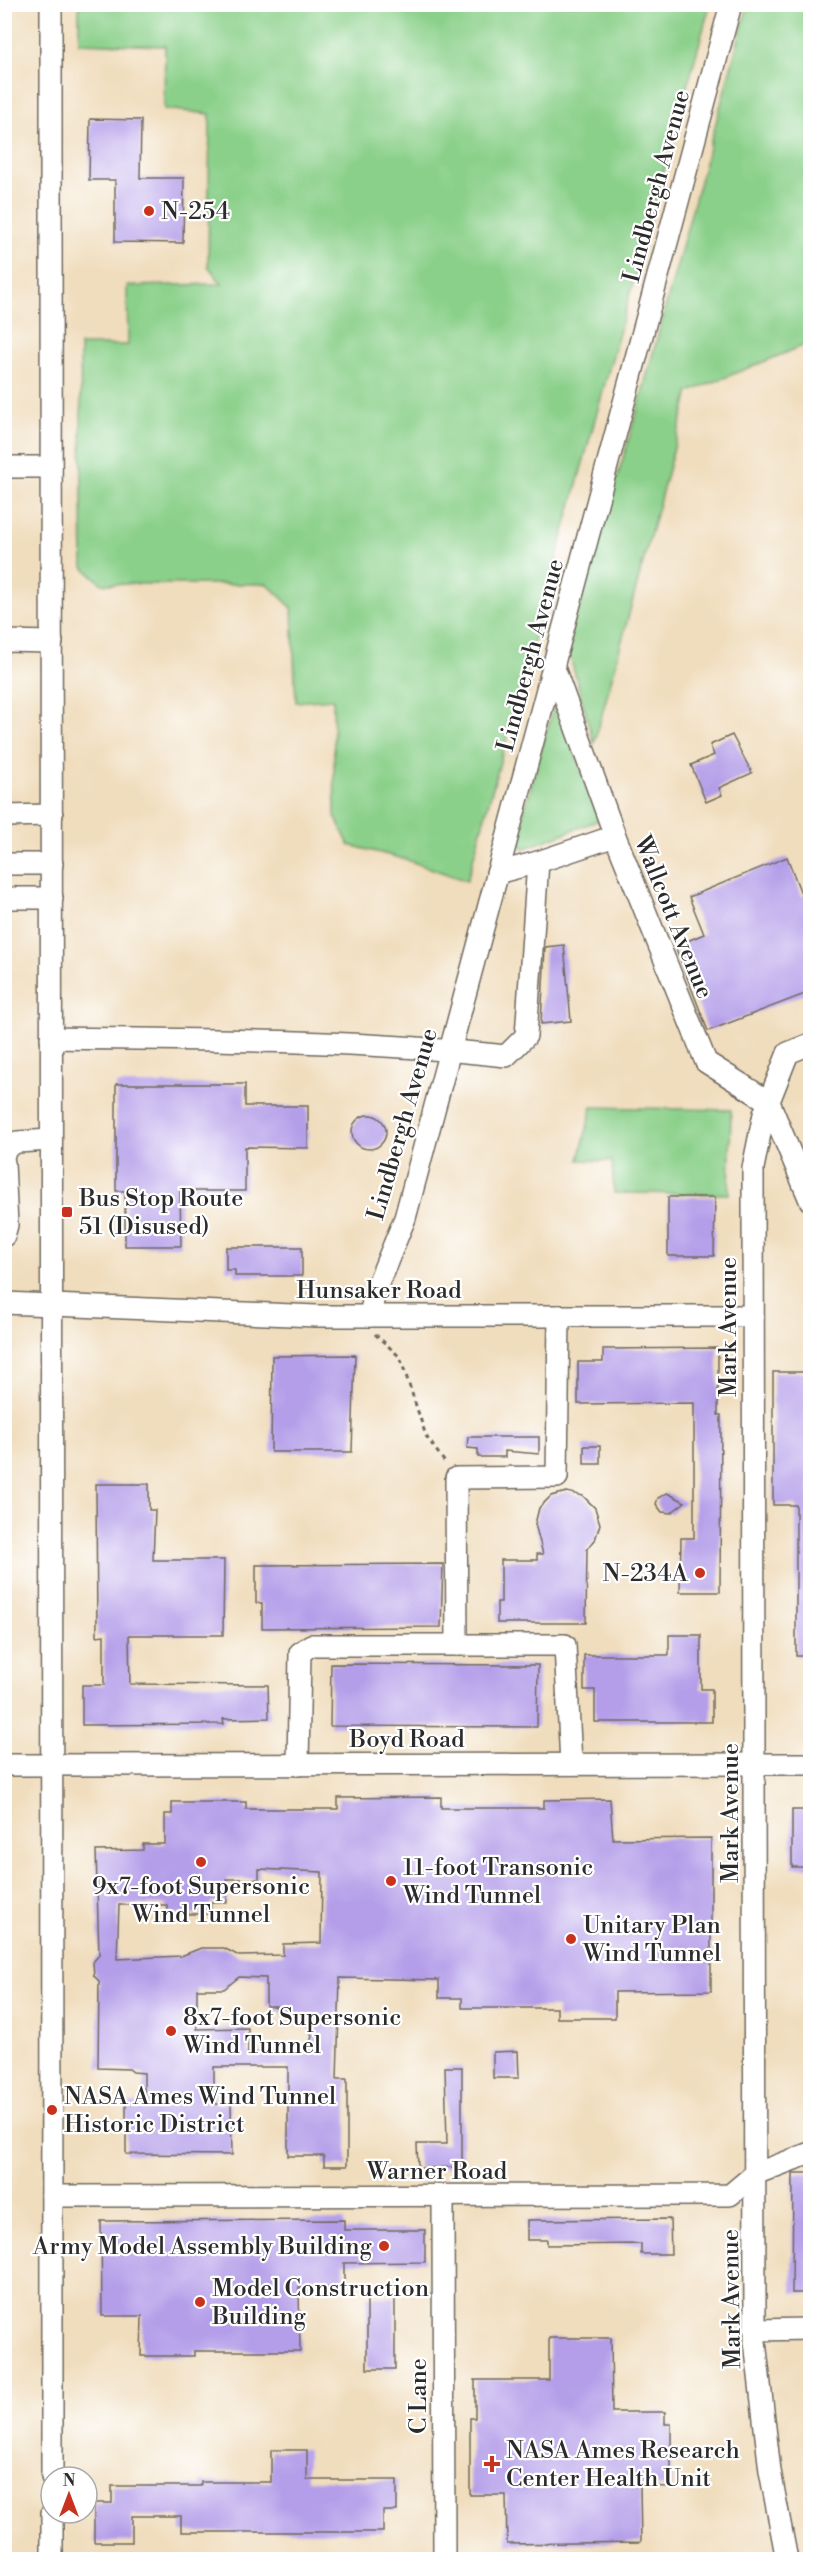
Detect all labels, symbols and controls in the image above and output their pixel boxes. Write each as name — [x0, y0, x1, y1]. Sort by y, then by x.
street label: Lindbergh Avenue — [617, 87, 697, 286]
place label: N-254 — [161, 197, 230, 227]
marker: N-254 — [142, 204, 156, 218]
street label: Lindbergh Avenue — [491, 556, 571, 755]
street label: Wallcott Avenue — [626, 831, 719, 1003]
street label: Lindbergh Avenue — [361, 1025, 445, 1224]
place label: Bus Stop Route 51 (Disused) — [78, 1184, 243, 1242]
marker: Bus Stop Route 51 (Disused) — [60, 1205, 74, 1219]
street label: Mark Avenue — [714, 1257, 744, 1397]
street label: Hunsaker Road — [296, 1276, 462, 1306]
place label: N-234A — [603, 1559, 689, 1589]
marker: N-234A — [693, 1566, 707, 1580]
street label: Boyd Road — [348, 1725, 465, 1755]
street label: Mark Avenue — [716, 1743, 746, 1883]
place label: 11-foot Transonic Wind Tunnel — [402, 1853, 593, 1911]
marker: 9x7-foot Supersonic Wind Tunnel — [194, 1855, 208, 1869]
place label: 9x7-foot Supersonic Wind Tunnel — [92, 1872, 310, 1930]
marker: 11-foot Transonic Wind Tunnel — [384, 1874, 398, 1888]
place label: Unitary Plan Wind Tunnel — [582, 1911, 721, 1969]
marker: Unitary Plan Wind Tunnel — [564, 1932, 578, 1946]
place label: 8x7-foot Supersonic Wind Tunnel — [182, 2003, 401, 2061]
marker: 8x7-foot Supersonic Wind Tunnel — [164, 2024, 178, 2038]
place label: NASA Ames Wind Tunnel Historic District — [64, 2082, 336, 2140]
marker: NASA Ames Wind Tunnel Historic District — [45, 2103, 59, 2117]
street label: Warner Road — [366, 2157, 508, 2187]
street label: Mark Avenue — [716, 2229, 748, 2369]
place label: Army Model Assembly Building — [32, 2232, 373, 2262]
marker: Army Model Assembly Building — [377, 2239, 391, 2253]
place label: Model Construction Building — [211, 2274, 429, 2332]
marker: Model Construction Building — [193, 2295, 207, 2309]
street label: C Lane — [404, 2358, 434, 2434]
place label: NASA Ames Research Center Health Unit — [506, 2436, 740, 2494]
marker: NASA Ames Research Center Health Unit — [483, 2455, 501, 2473]
north arrow — [39, 2465, 99, 2525]
text: N — [63, 2471, 76, 2491]

